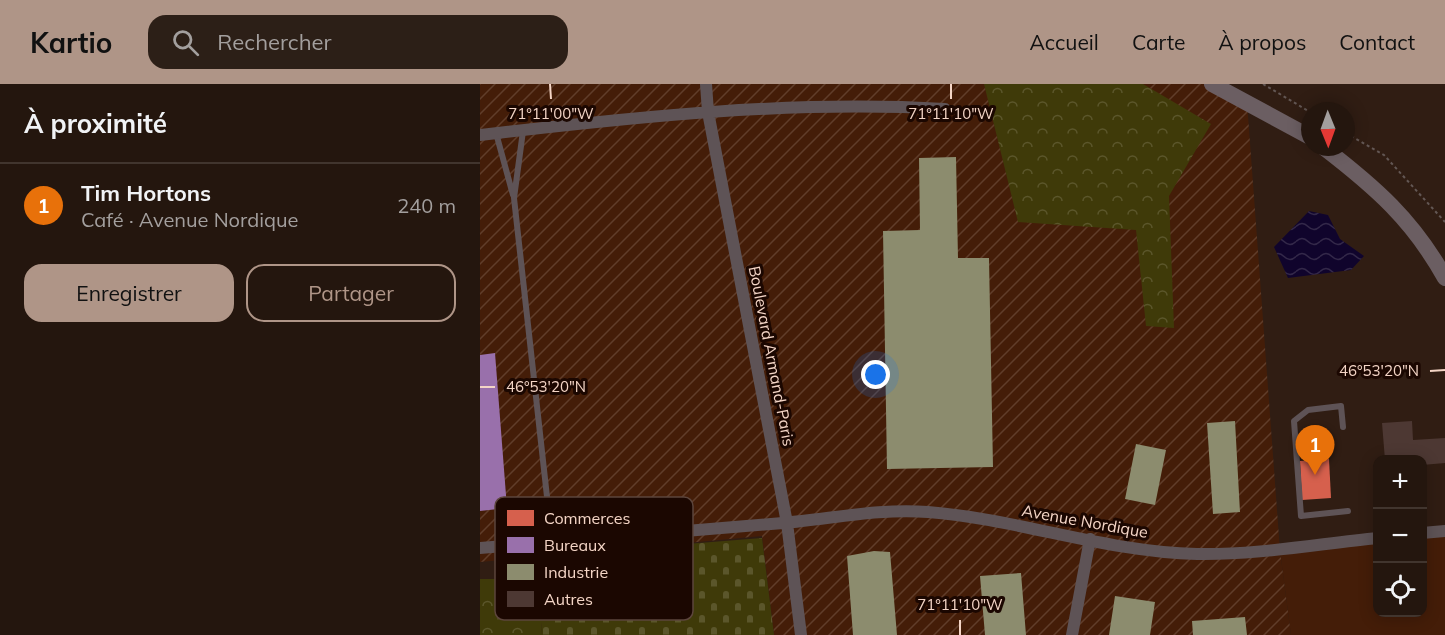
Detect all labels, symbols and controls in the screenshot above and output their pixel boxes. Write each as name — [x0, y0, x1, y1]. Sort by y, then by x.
search box — [148, 15, 568, 69]
text: Kartio — [30, 25, 112, 60]
icon: search — [169, 26, 202, 59]
text: Rechercher — [217, 28, 332, 56]
text: Accueil — [1029, 29, 1099, 55]
text: Carte — [1132, 29, 1185, 55]
text: À propos — [1218, 29, 1306, 55]
text: Contact — [1339, 29, 1415, 55]
north arrow — [1301, 102, 1355, 156]
text: 71°11'00"W — [508, 104, 594, 123]
text: 71°11'10"W — [908, 104, 994, 123]
text: À proximité — [24, 107, 167, 140]
text: Tim Hortons — [81, 179, 211, 207]
text: 1 — [38, 193, 50, 218]
text: 240 m — [397, 193, 456, 218]
text: Café · Avenue Nordique — [81, 207, 298, 232]
button: Enregistrer — [24, 264, 234, 322]
button: Partager — [246, 264, 456, 322]
street label: Boulevard Armand-Paris — [745, 264, 799, 448]
your location — [861, 360, 890, 389]
text: 46°53'20"N — [1339, 361, 1419, 380]
text: 46°53'20"N — [506, 377, 586, 396]
pin: 1 — [1296, 426, 1334, 475]
map controls — [1373, 455, 1427, 617]
button: + — [1373, 455, 1427, 509]
legend — [495, 497, 693, 620]
street label: Avenue Nordique — [1020, 500, 1150, 542]
text: Commerces — [544, 508, 630, 528]
button: − — [1373, 509, 1427, 563]
text: Bureaux — [544, 535, 606, 555]
text: Industrie — [544, 562, 608, 582]
button: locate — [1373, 563, 1427, 617]
text: Autres — [544, 589, 593, 609]
text: 71°11'10"W — [917, 595, 1003, 614]

